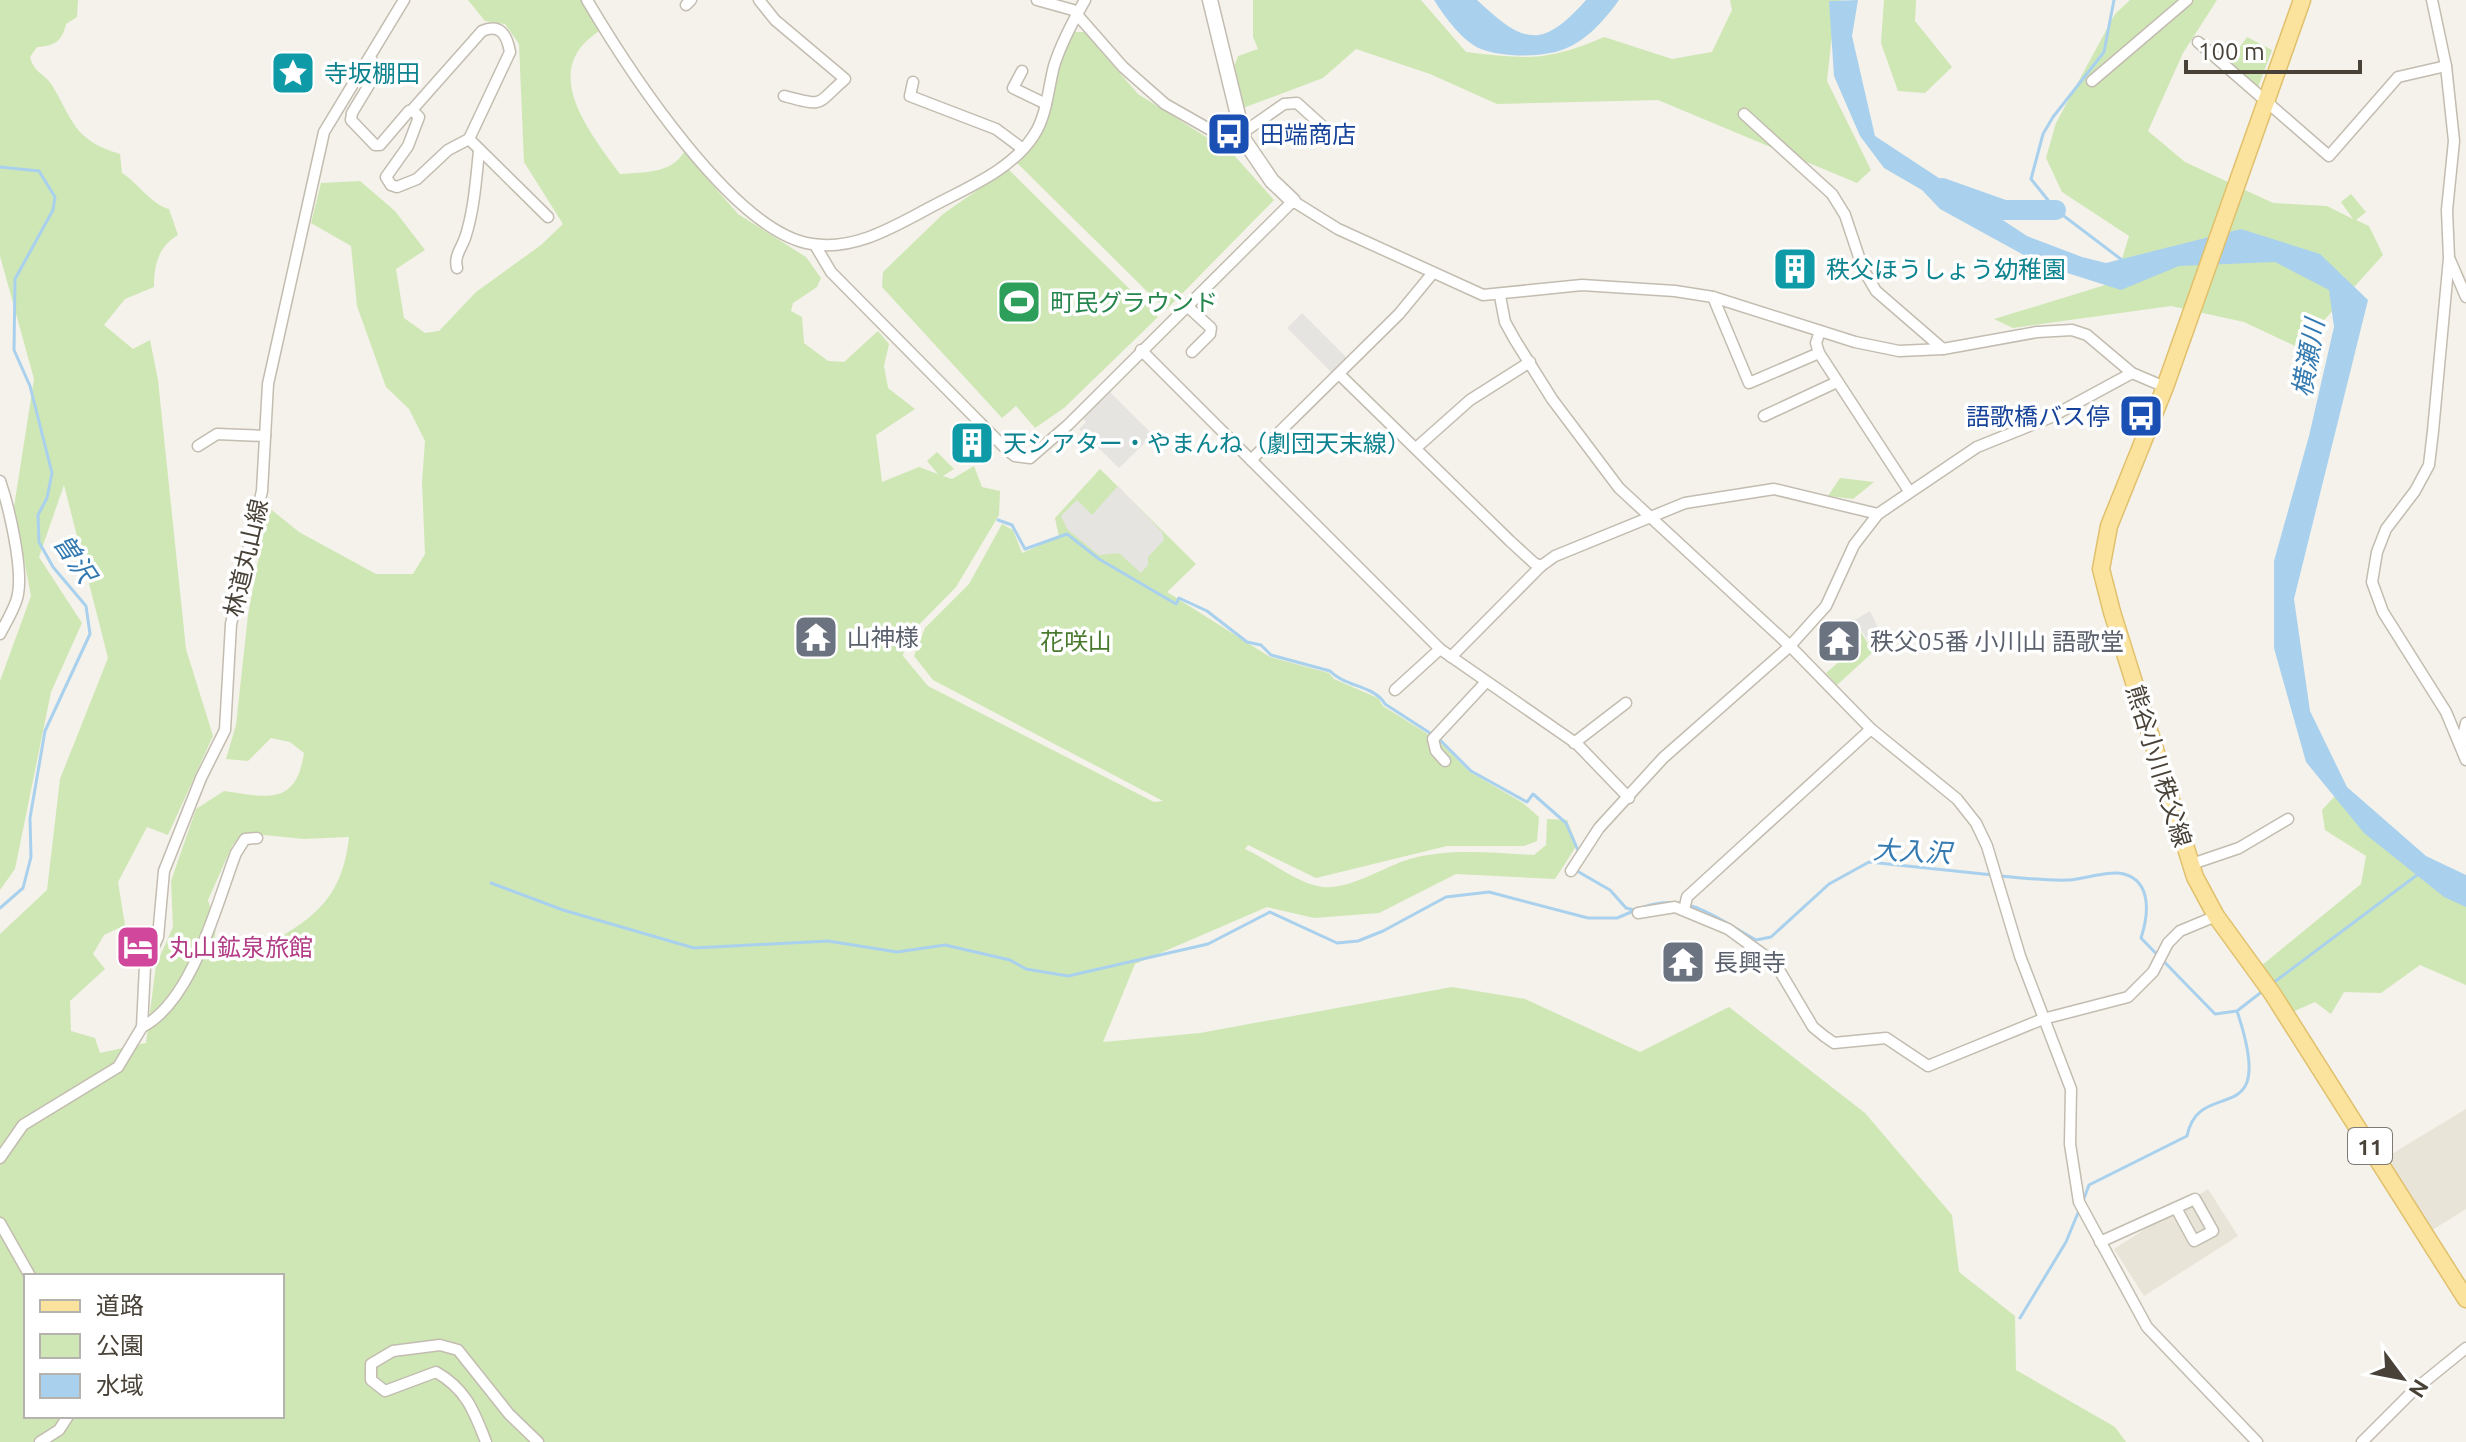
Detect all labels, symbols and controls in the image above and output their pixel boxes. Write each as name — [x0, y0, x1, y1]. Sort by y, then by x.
scale bar — [2186, 24, 2360, 74]
text: 100 m — [2198, 38, 2265, 65]
place icon: 寺坂棚田 — [269, 49, 317, 97]
place label: 寺坂棚田 — [324, 60, 420, 87]
bus stop icon: 田端商店 — [1205, 110, 1253, 158]
place label: 田端商店 — [1260, 121, 1356, 148]
building icon: 秩父ほうしょう幼稚園 — [1771, 245, 1819, 293]
place label: 秩父ほうしょう幼稚園 — [1826, 256, 2066, 283]
sports icon: 町民グラウンド — [995, 278, 1043, 326]
place label: 町民グラウンド — [1050, 289, 1218, 316]
water label: 横瀬川 — [2287, 314, 2330, 399]
bus stop icon: 語歌橋バス停 — [2117, 392, 2165, 440]
place label: 語歌橋バス停 — [1966, 403, 2110, 430]
building icon: 天シアター・やまんね（劇団天末線） — [948, 419, 996, 467]
place label: 天シアター・やまんね（劇団天末線） — [1003, 430, 1411, 457]
street label: 林道丸山線 — [219, 497, 273, 619]
water label: 曽沢 — [48, 528, 103, 590]
temple icon: 山神様 — [792, 613, 840, 661]
temple icon: 秩父05番 小川山 語歌堂 — [1815, 617, 1863, 665]
place label: 山神様 — [847, 624, 919, 651]
park label: 花咲山 — [1040, 628, 1112, 655]
place label: 秩父05番 小川山 語歌堂 — [1870, 628, 2124, 655]
street label: 熊谷小川秩父線 — [2122, 682, 2196, 850]
water label: 大入沢 — [1872, 834, 1955, 868]
hotel icon: 丸山鉱泉旅館 — [114, 923, 162, 971]
place label: 丸山鉱泉旅館 — [169, 934, 313, 961]
temple icon: 長興寺 — [1659, 938, 1707, 986]
place label: 長興寺 — [1714, 949, 1786, 976]
road number: 11 — [2348, 1128, 2392, 1164]
legend — [24, 1274, 284, 1418]
text: 道路 — [96, 1292, 144, 1319]
text: 公園 — [96, 1332, 144, 1359]
north arrow — [2362, 1338, 2442, 1418]
text: 水域 — [96, 1372, 144, 1399]
text: N — [2404, 1375, 2434, 1402]

